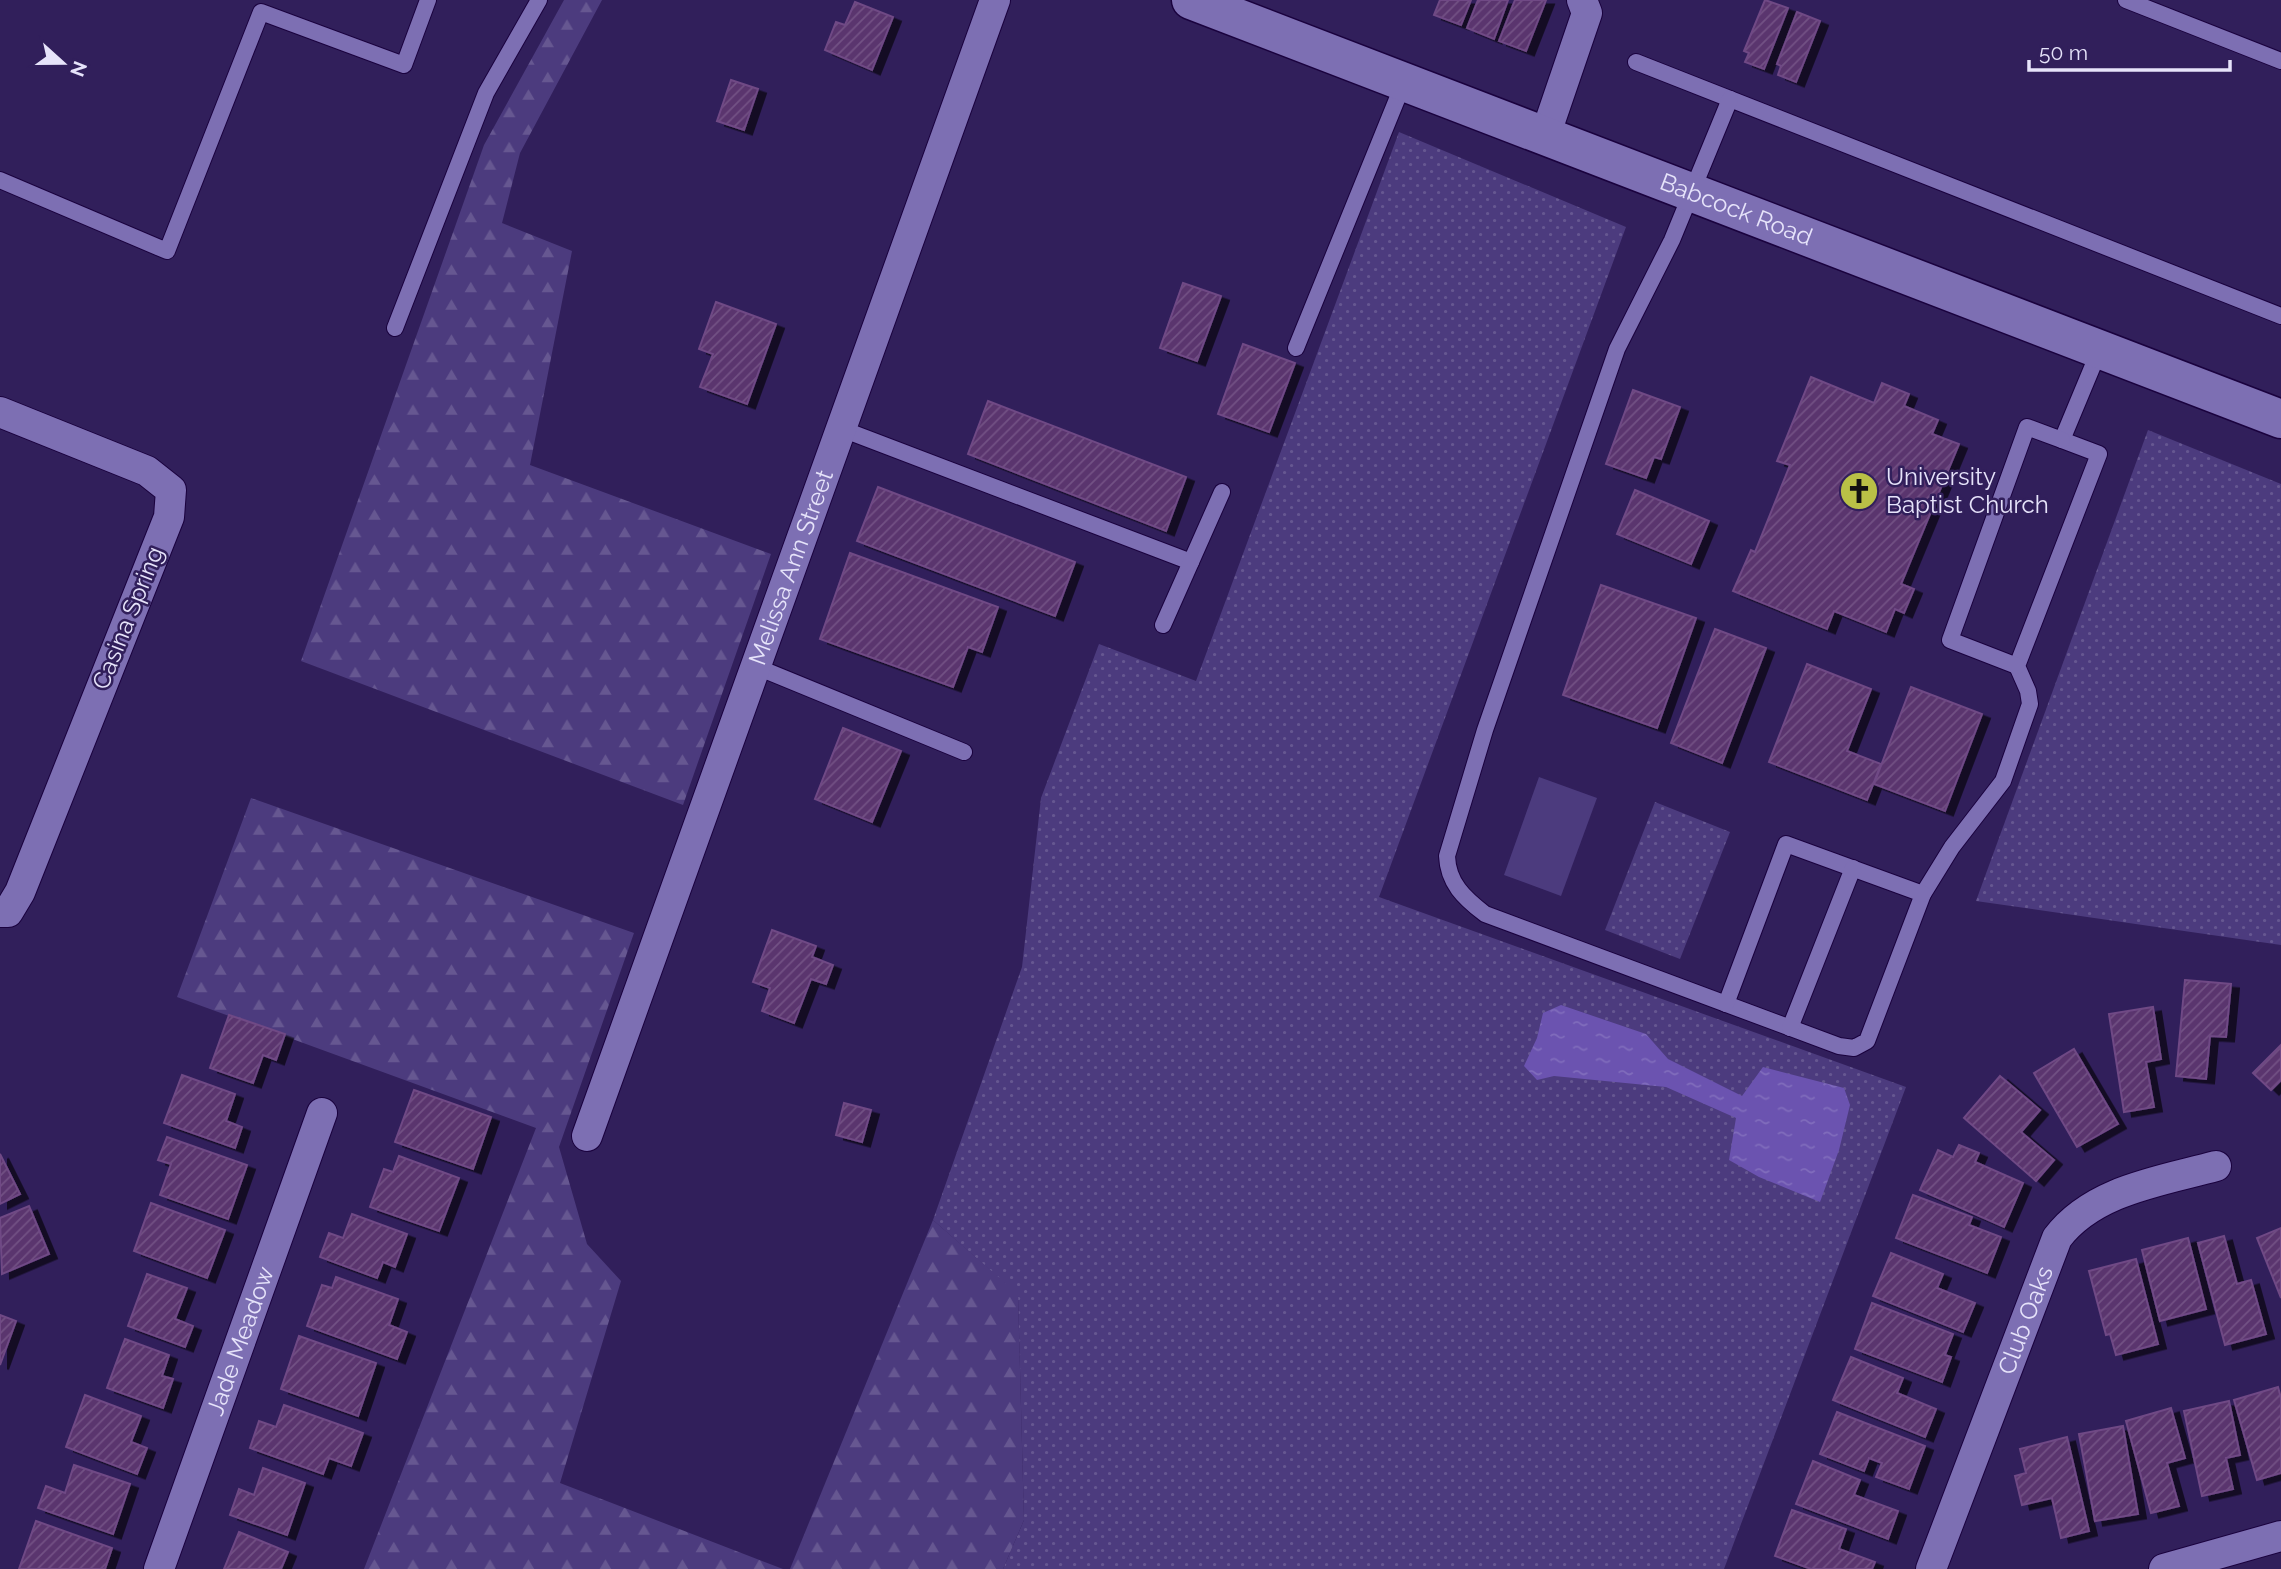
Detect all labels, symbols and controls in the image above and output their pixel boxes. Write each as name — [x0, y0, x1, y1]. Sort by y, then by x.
north arrow — [28, 28, 98, 98]
scale bar — [2029, 28, 2230, 72]
text: 50 m — [2039, 40, 2088, 65]
text: N — [66, 58, 92, 80]
street label: Babcock Road — [1656, 167, 1817, 251]
place label: University Baptist Church — [1886, 462, 2049, 519]
street label: Melissa Ann Street — [742, 466, 839, 669]
church icon: University Baptist Church — [1838, 470, 1880, 512]
street label: Casina Spring — [86, 542, 169, 693]
street label: Jade Meadow — [200, 1262, 280, 1419]
street label: Club Oaks — [1991, 1262, 2059, 1378]

